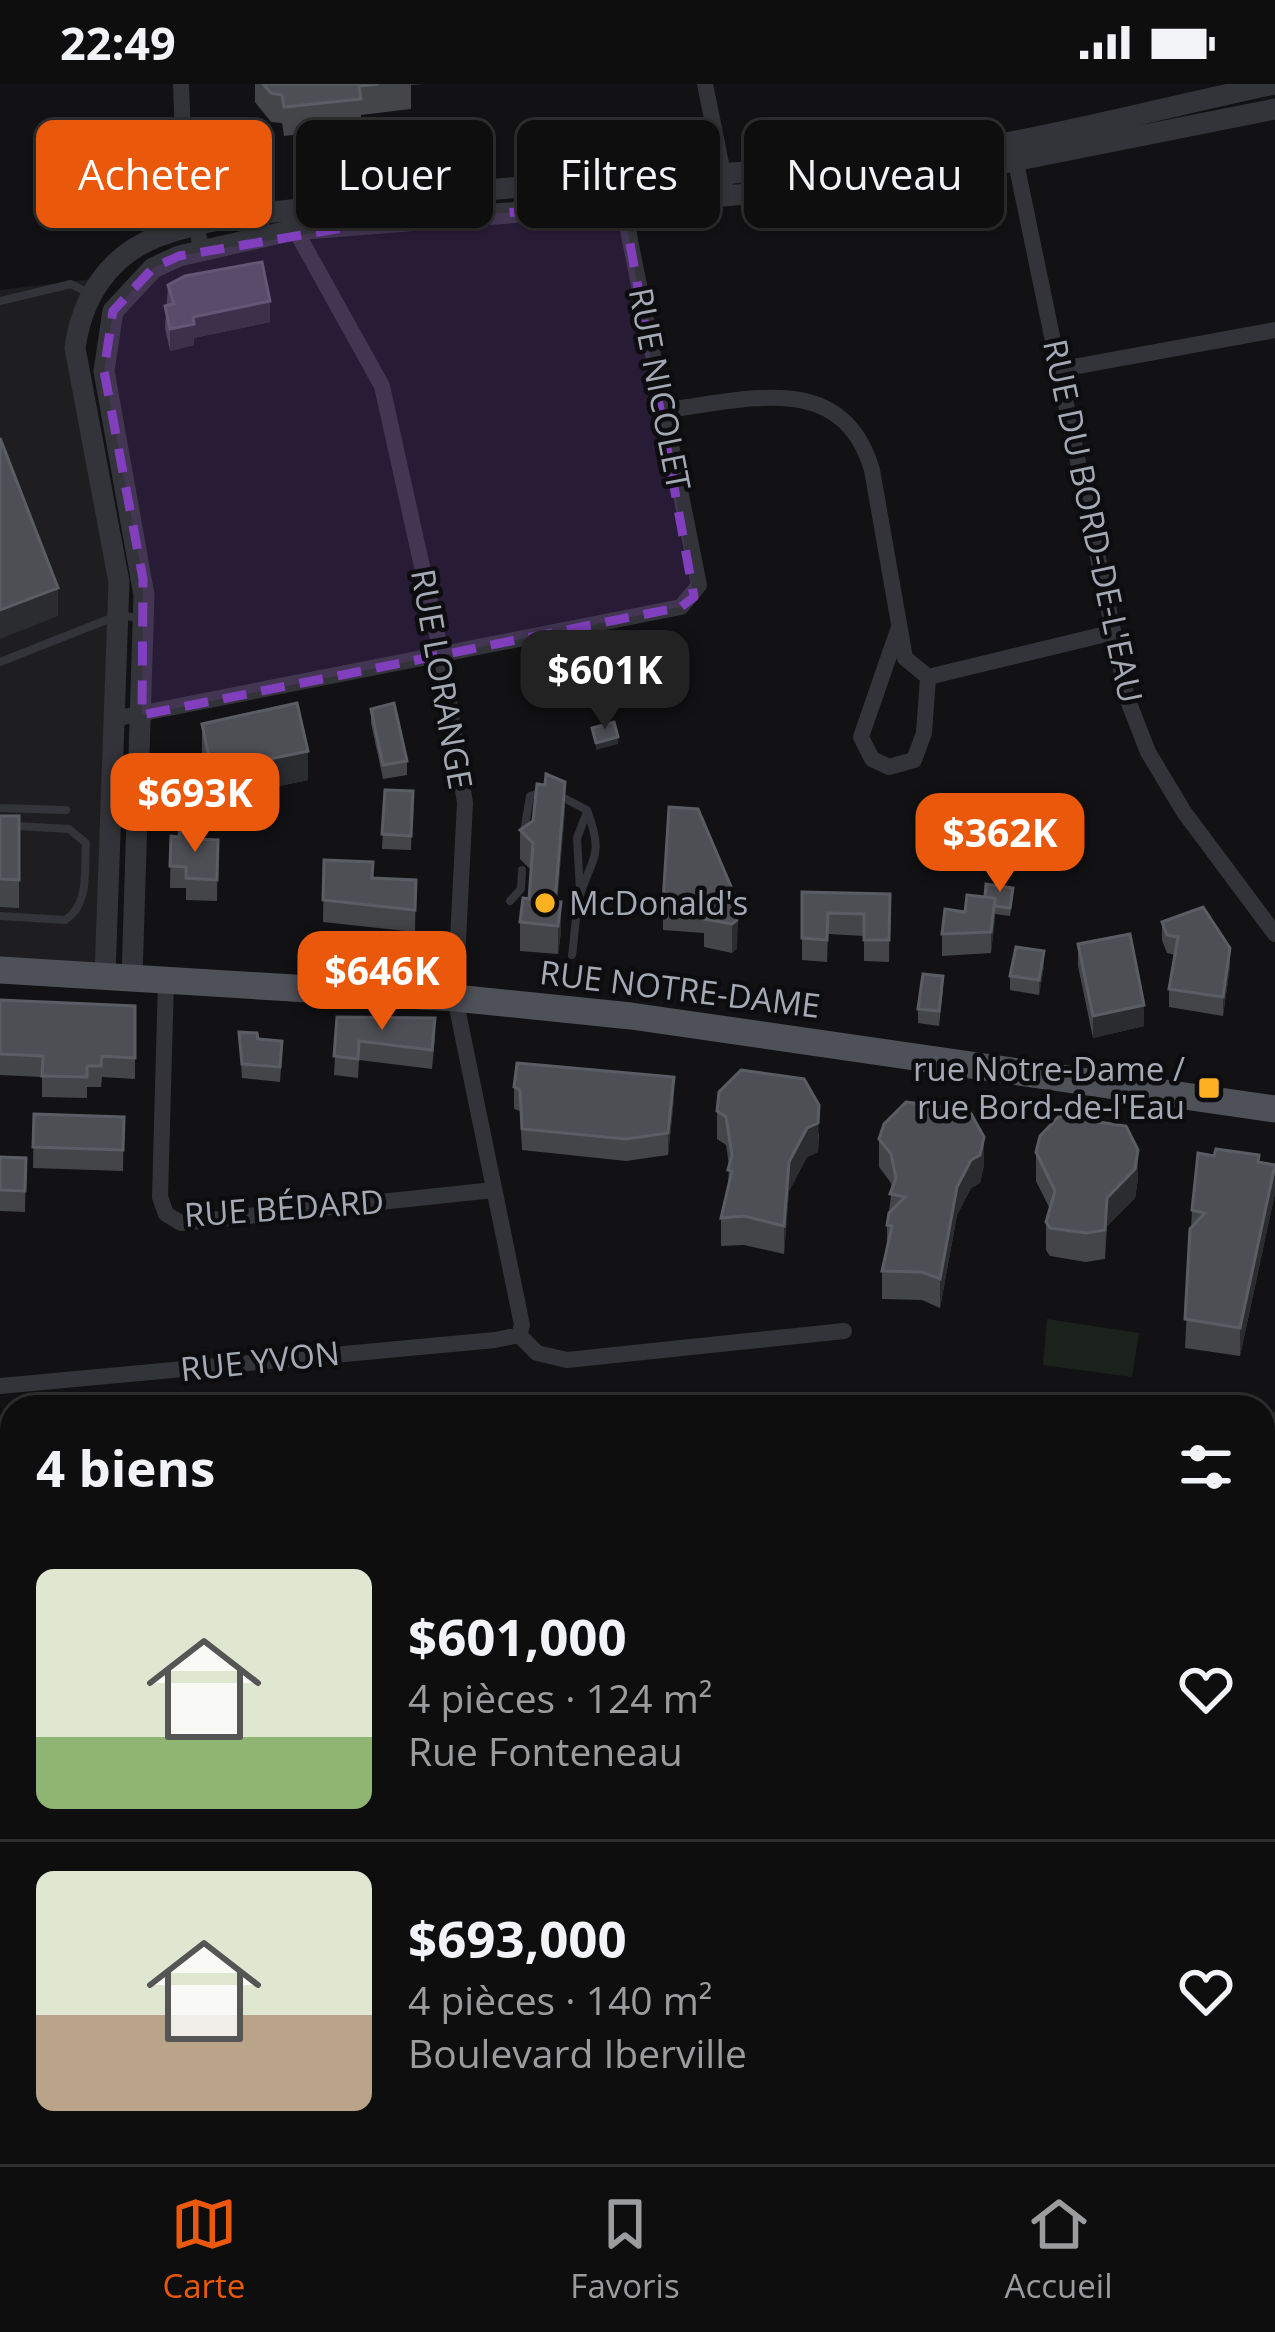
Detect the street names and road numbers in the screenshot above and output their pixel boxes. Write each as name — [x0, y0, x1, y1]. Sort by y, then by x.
street label: RUE NICOLET — [619, 284, 702, 494]
street label: RUE DU BORD-DE-L'EAU — [1033, 335, 1154, 707]
street label: RUE LORANGE — [401, 565, 484, 792]
street label: RUE NOTRE-DAME — [537, 949, 823, 1028]
street label: RUE BÉDARD — [183, 1178, 385, 1237]
street label: RUE YVON — [178, 1330, 342, 1391]

